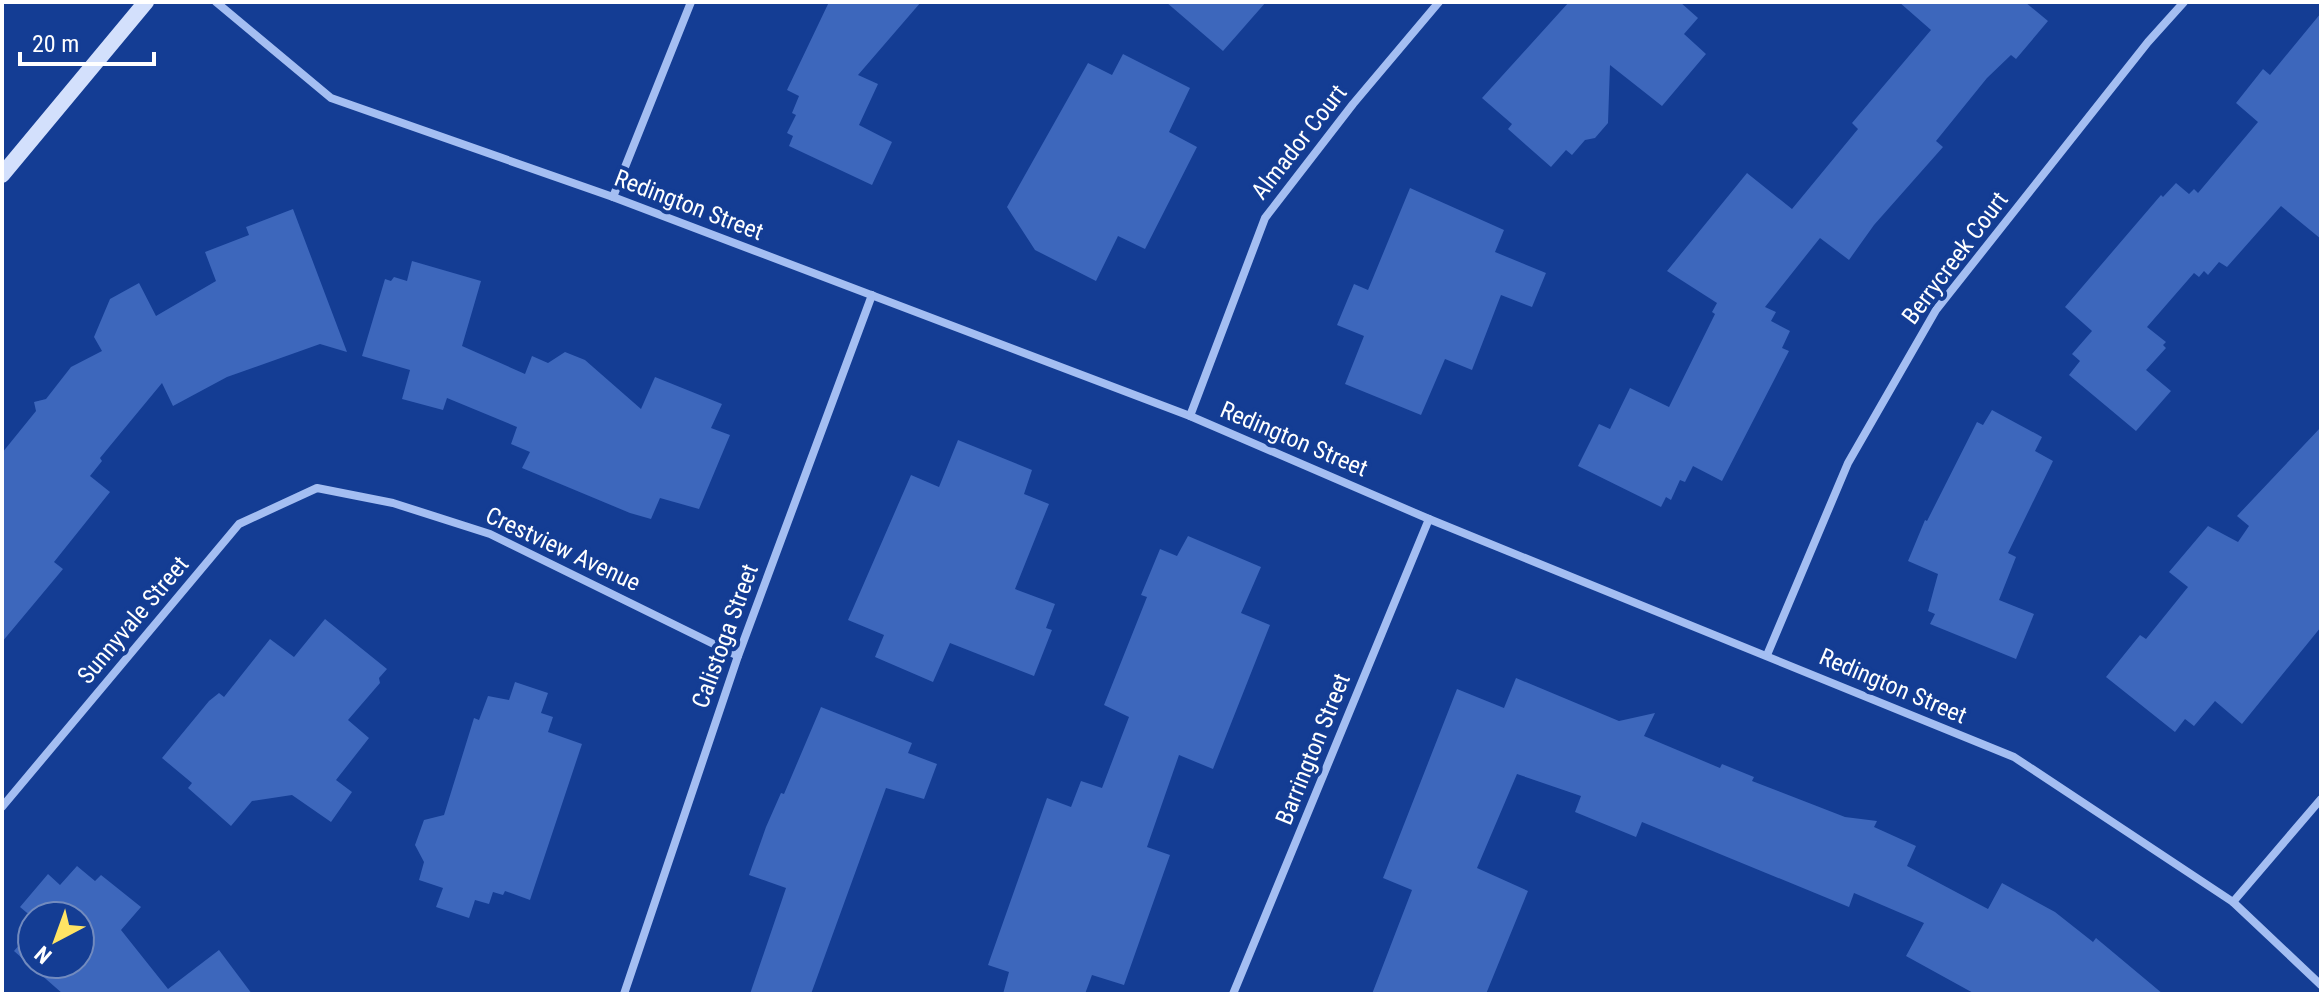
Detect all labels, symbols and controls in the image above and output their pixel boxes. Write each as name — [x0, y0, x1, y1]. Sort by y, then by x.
scale bar — [20, 16, 154, 66]
text: 20 m — [32, 30, 79, 58]
street label: Almador Court — [1246, 79, 1352, 205]
street label: Redington Street — [611, 164, 767, 246]
street label: Berrycreek Court — [1896, 186, 2014, 330]
street label: Redington Street — [1216, 395, 1372, 483]
street label: Crestview Avenue — [481, 501, 645, 597]
street label: Sunnyvale Street — [72, 551, 194, 689]
street label: Calistoga Street — [686, 560, 764, 712]
street label: Redington Street — [1815, 642, 1971, 730]
street label: Barrington Street — [1270, 669, 1356, 829]
north arrow — [16, 900, 96, 980]
text: N — [30, 941, 56, 969]

